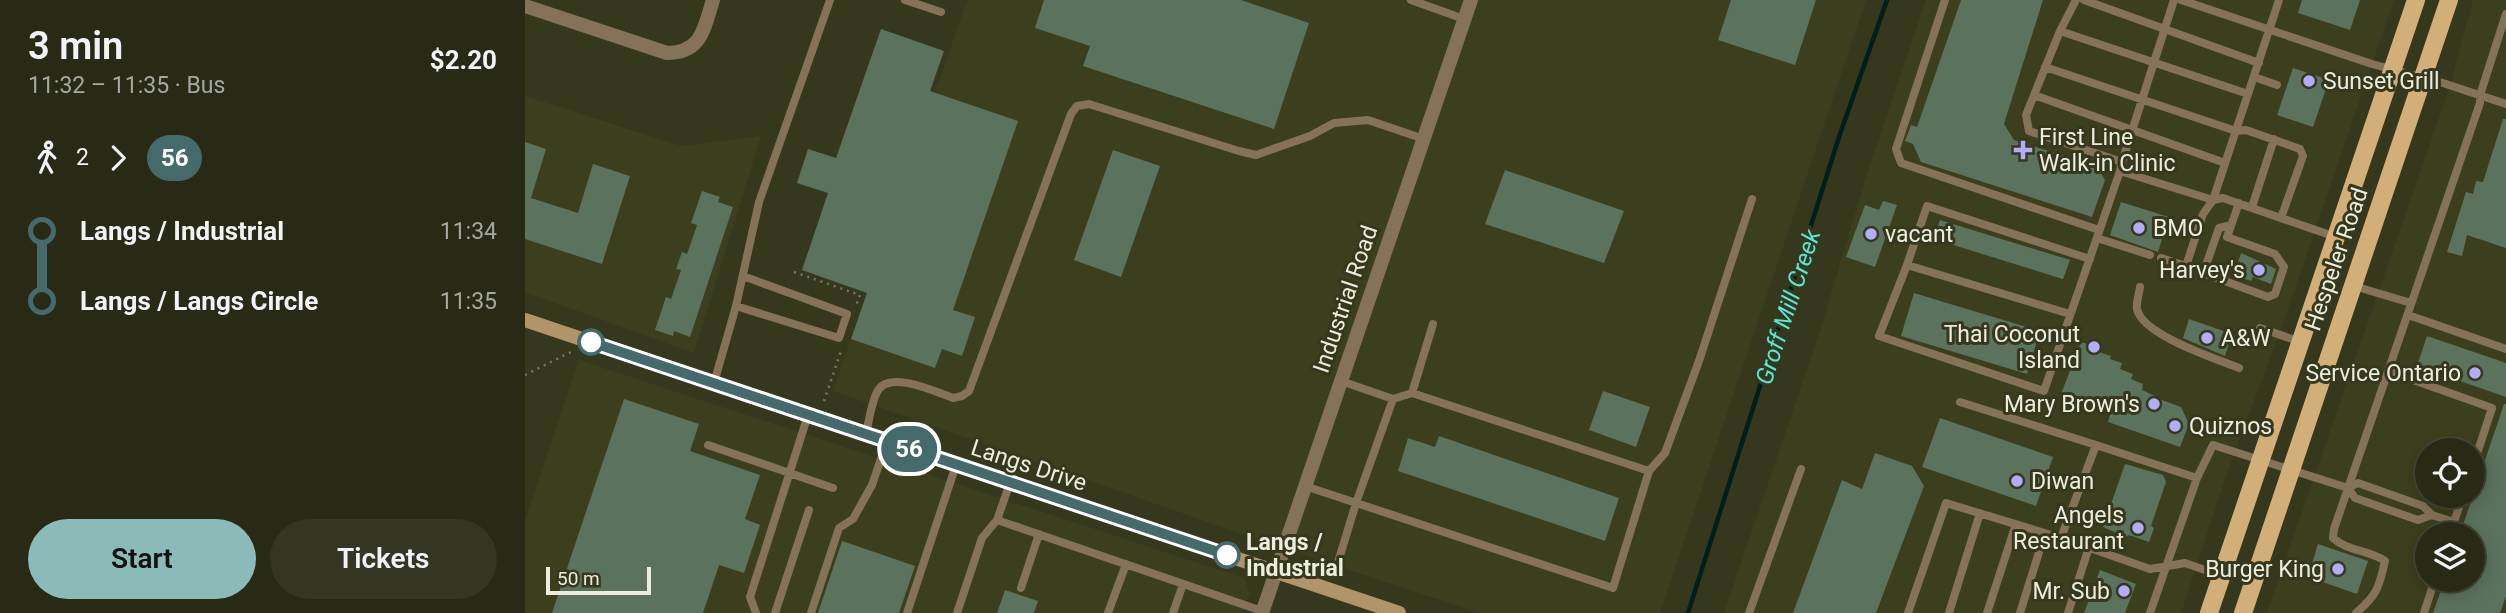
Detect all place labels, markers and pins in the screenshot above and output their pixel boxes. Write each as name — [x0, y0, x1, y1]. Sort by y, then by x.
place label: Sunset Grill — [2323, 68, 2440, 95]
marker: Sunset Grill — [2301, 73, 2317, 89]
place label: First Line Walk-in Clinic — [2039, 124, 2176, 177]
marker: First Line Walk-in Clinic — [2013, 140, 2033, 160]
place label: BMO — [2153, 215, 2203, 242]
marker: BMO — [2131, 220, 2147, 236]
place label: vacant — [1885, 221, 1953, 248]
marker: vacant — [1863, 226, 1879, 242]
place label: Harvey's — [2159, 257, 2245, 284]
marker: Harvey's — [2251, 262, 2267, 278]
place label: Thai Coconut Island — [1944, 321, 2080, 374]
place label: A&W — [2221, 325, 2271, 352]
unlabelled marker — [578, 329, 604, 355]
marker: A&W — [2199, 330, 2215, 346]
marker: Thai Coconut Island — [2086, 339, 2102, 355]
place label: Service Ontario — [2305, 360, 2461, 387]
marker: Service Ontario — [2467, 365, 2483, 381]
place label: Mary Brown's — [2004, 391, 2140, 418]
marker: Mary Brown's — [2146, 396, 2162, 412]
place label: Quiznos — [2189, 413, 2272, 440]
marker: Quiznos — [2167, 418, 2183, 434]
place label: Diwan — [2031, 468, 2094, 495]
marker: Diwan — [2009, 473, 2025, 489]
place label: Angels Restaurant — [2013, 502, 2124, 555]
marker: Angels Restaurant — [2130, 520, 2146, 536]
place label: Langs / Industrial — [1246, 529, 1344, 582]
marker: Langs / Industrial — [1214, 542, 1240, 568]
place label: Burger King — [2205, 556, 2324, 583]
marker: Burger King — [2330, 561, 2346, 577]
place label: Mr. Sub — [2032, 578, 2110, 605]
marker: Mr. Sub — [2116, 583, 2132, 599]

